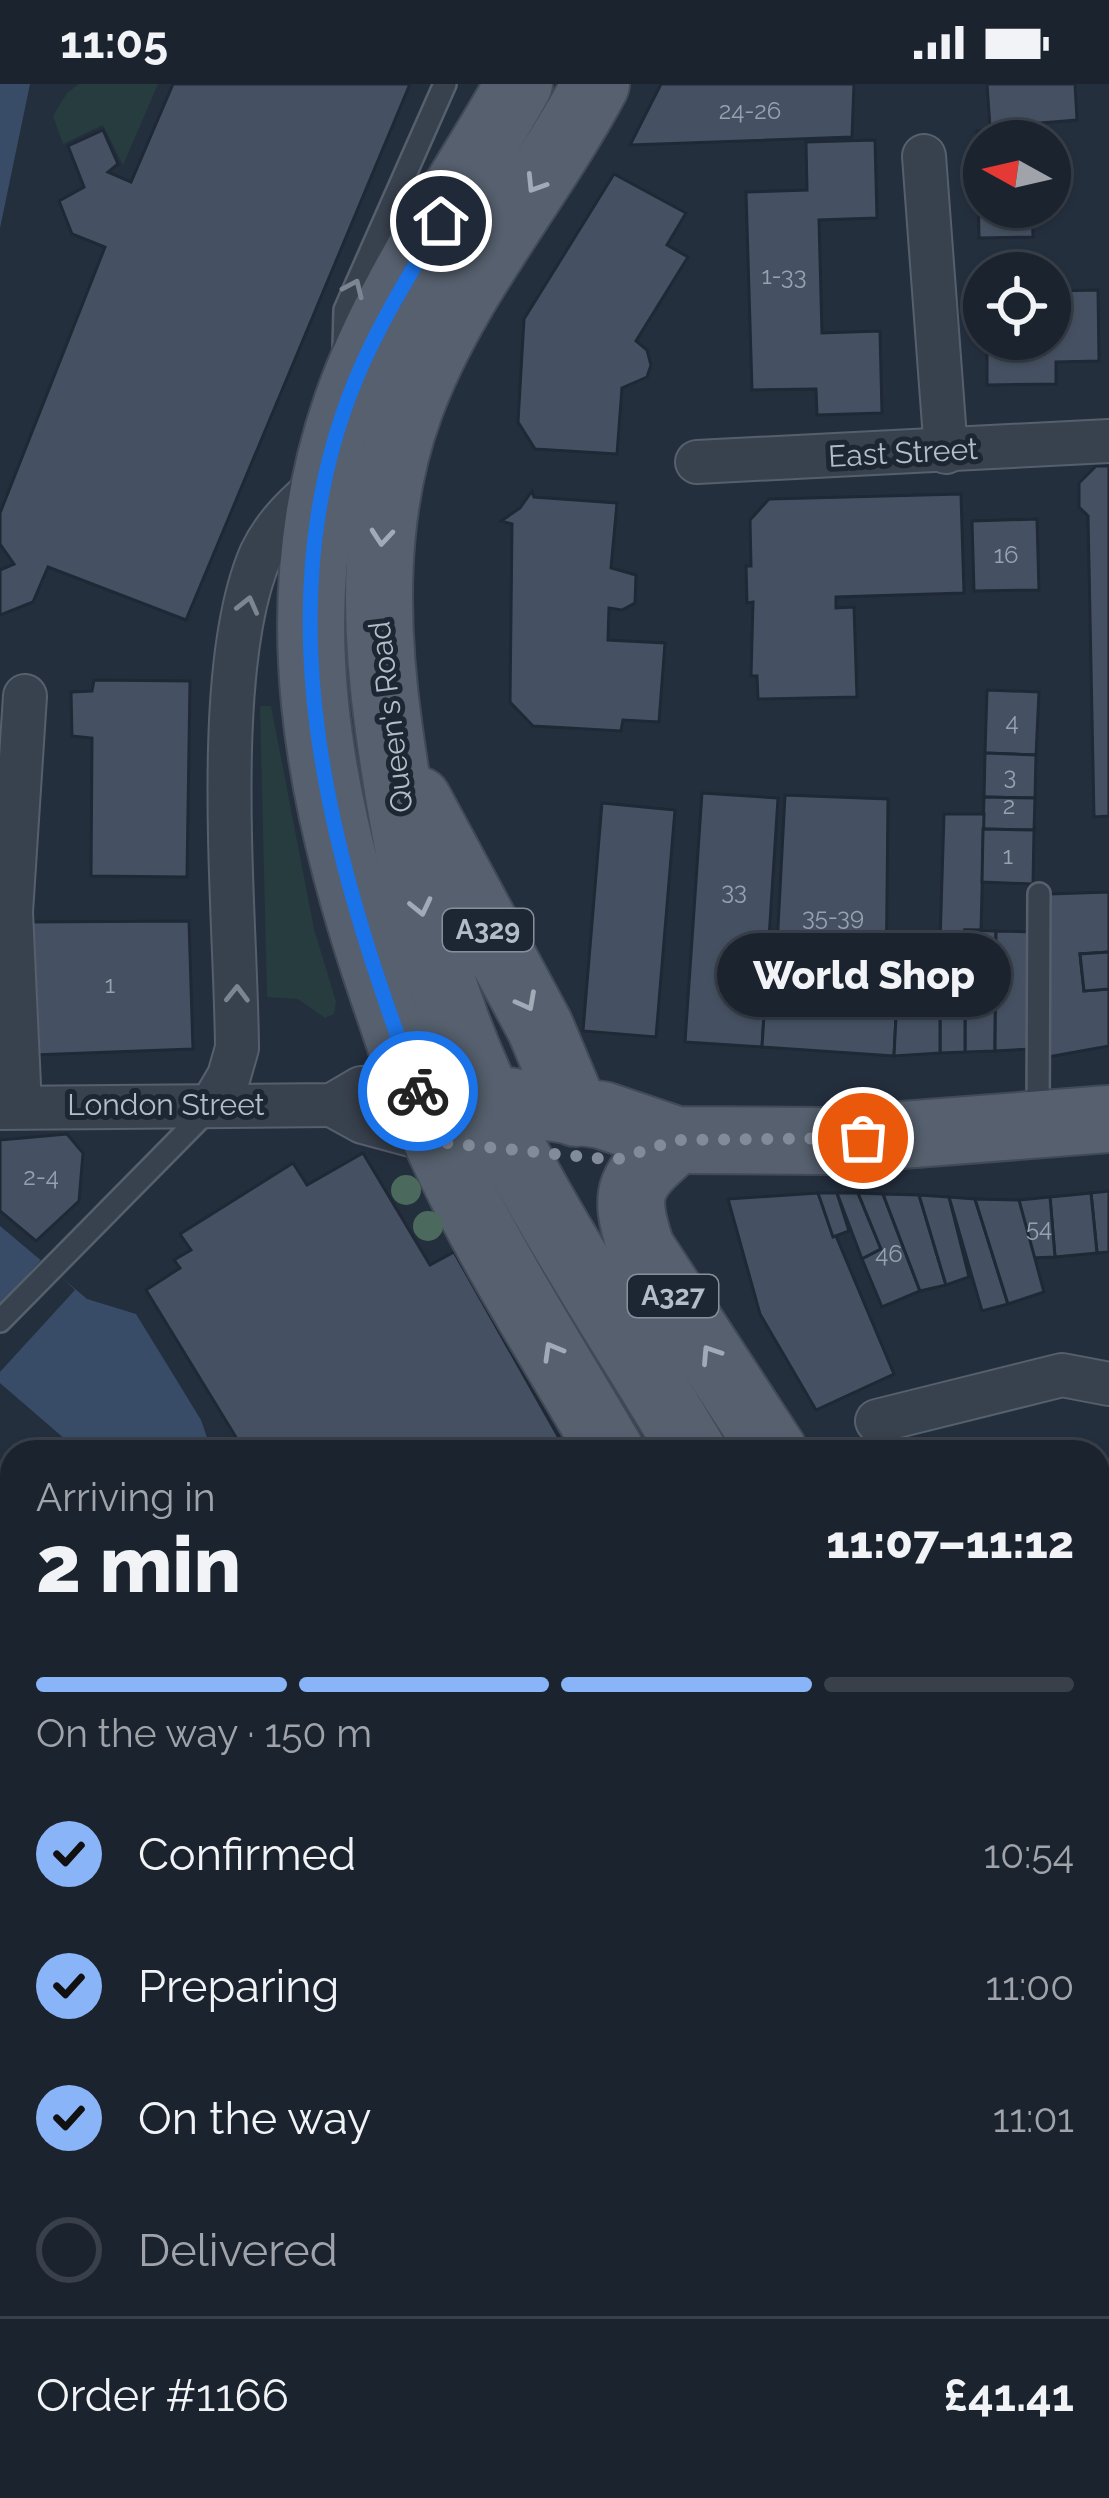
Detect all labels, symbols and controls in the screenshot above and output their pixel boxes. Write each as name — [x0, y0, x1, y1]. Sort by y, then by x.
text: 11:05 — [60, 16, 168, 69]
house number: 24-26 — [719, 96, 781, 125]
north arrow — [963, 120, 1071, 228]
map controls — [963, 120, 1071, 360]
pin — [390, 170, 492, 272]
one-way arrow — [527, 171, 549, 193]
icon: home — [408, 188, 474, 254]
button: locate — [963, 252, 1071, 360]
house number: 1-33 — [762, 261, 806, 290]
one-way arrow — [340, 279, 364, 301]
street label: East Street — [827, 431, 979, 474]
one-way arrow — [370, 528, 396, 547]
house number: 16 — [994, 540, 1018, 569]
one-way arrow — [234, 595, 259, 616]
street label: Queen's Road — [361, 619, 420, 815]
house number: 4 — [1005, 707, 1019, 736]
house number: 3 — [1004, 761, 1016, 790]
house number: 2 — [1003, 791, 1015, 820]
house number: 1 — [1003, 841, 1013, 870]
house number: 33 — [721, 876, 747, 905]
one-way arrow — [407, 897, 432, 917]
house number: 35-39 — [802, 902, 864, 931]
road number: A329 — [443, 909, 533, 951]
callout: World Shop — [716, 934, 1010, 1018]
text: World Shop — [753, 952, 975, 998]
house number: 1 — [105, 970, 115, 999]
one-way arrow — [224, 984, 250, 1003]
one-way arrow — [513, 990, 536, 1011]
courier — [358, 1031, 478, 1151]
icon: bike — [385, 1058, 451, 1124]
street label: London Street — [67, 1087, 265, 1122]
pin — [812, 1087, 914, 1189]
icon: bag — [830, 1105, 896, 1171]
house number: 2-4 — [23, 1162, 59, 1191]
house number: 54 — [1026, 1213, 1052, 1242]
house number: 46 — [875, 1239, 903, 1268]
road number: A327 — [628, 1275, 718, 1317]
one-way arrow — [544, 1342, 566, 1364]
one-way arrow — [703, 1345, 725, 1367]
text: Arriving in — [36, 1474, 216, 1520]
text: 11:07–11:12 — [826, 1516, 1074, 1569]
text: 2 min — [36, 1519, 241, 1610]
text: On the way · 150 m — [36, 1710, 372, 1756]
icon: check — [36, 1821, 102, 1887]
text: Confirmed — [138, 1828, 356, 1881]
text: 10:54 — [984, 1831, 1074, 1877]
icon: check — [36, 1953, 102, 2019]
text: Preparing — [138, 1960, 339, 2013]
text: 11:00 — [986, 1963, 1074, 2009]
icon: check — [36, 2085, 102, 2151]
text: On the way — [138, 2092, 372, 2145]
text: 11:01 — [993, 2095, 1074, 2141]
text: Delivered — [138, 2224, 338, 2277]
text: Order #1166 — [36, 2369, 289, 2422]
text: £41.41 — [943, 2369, 1074, 2422]

